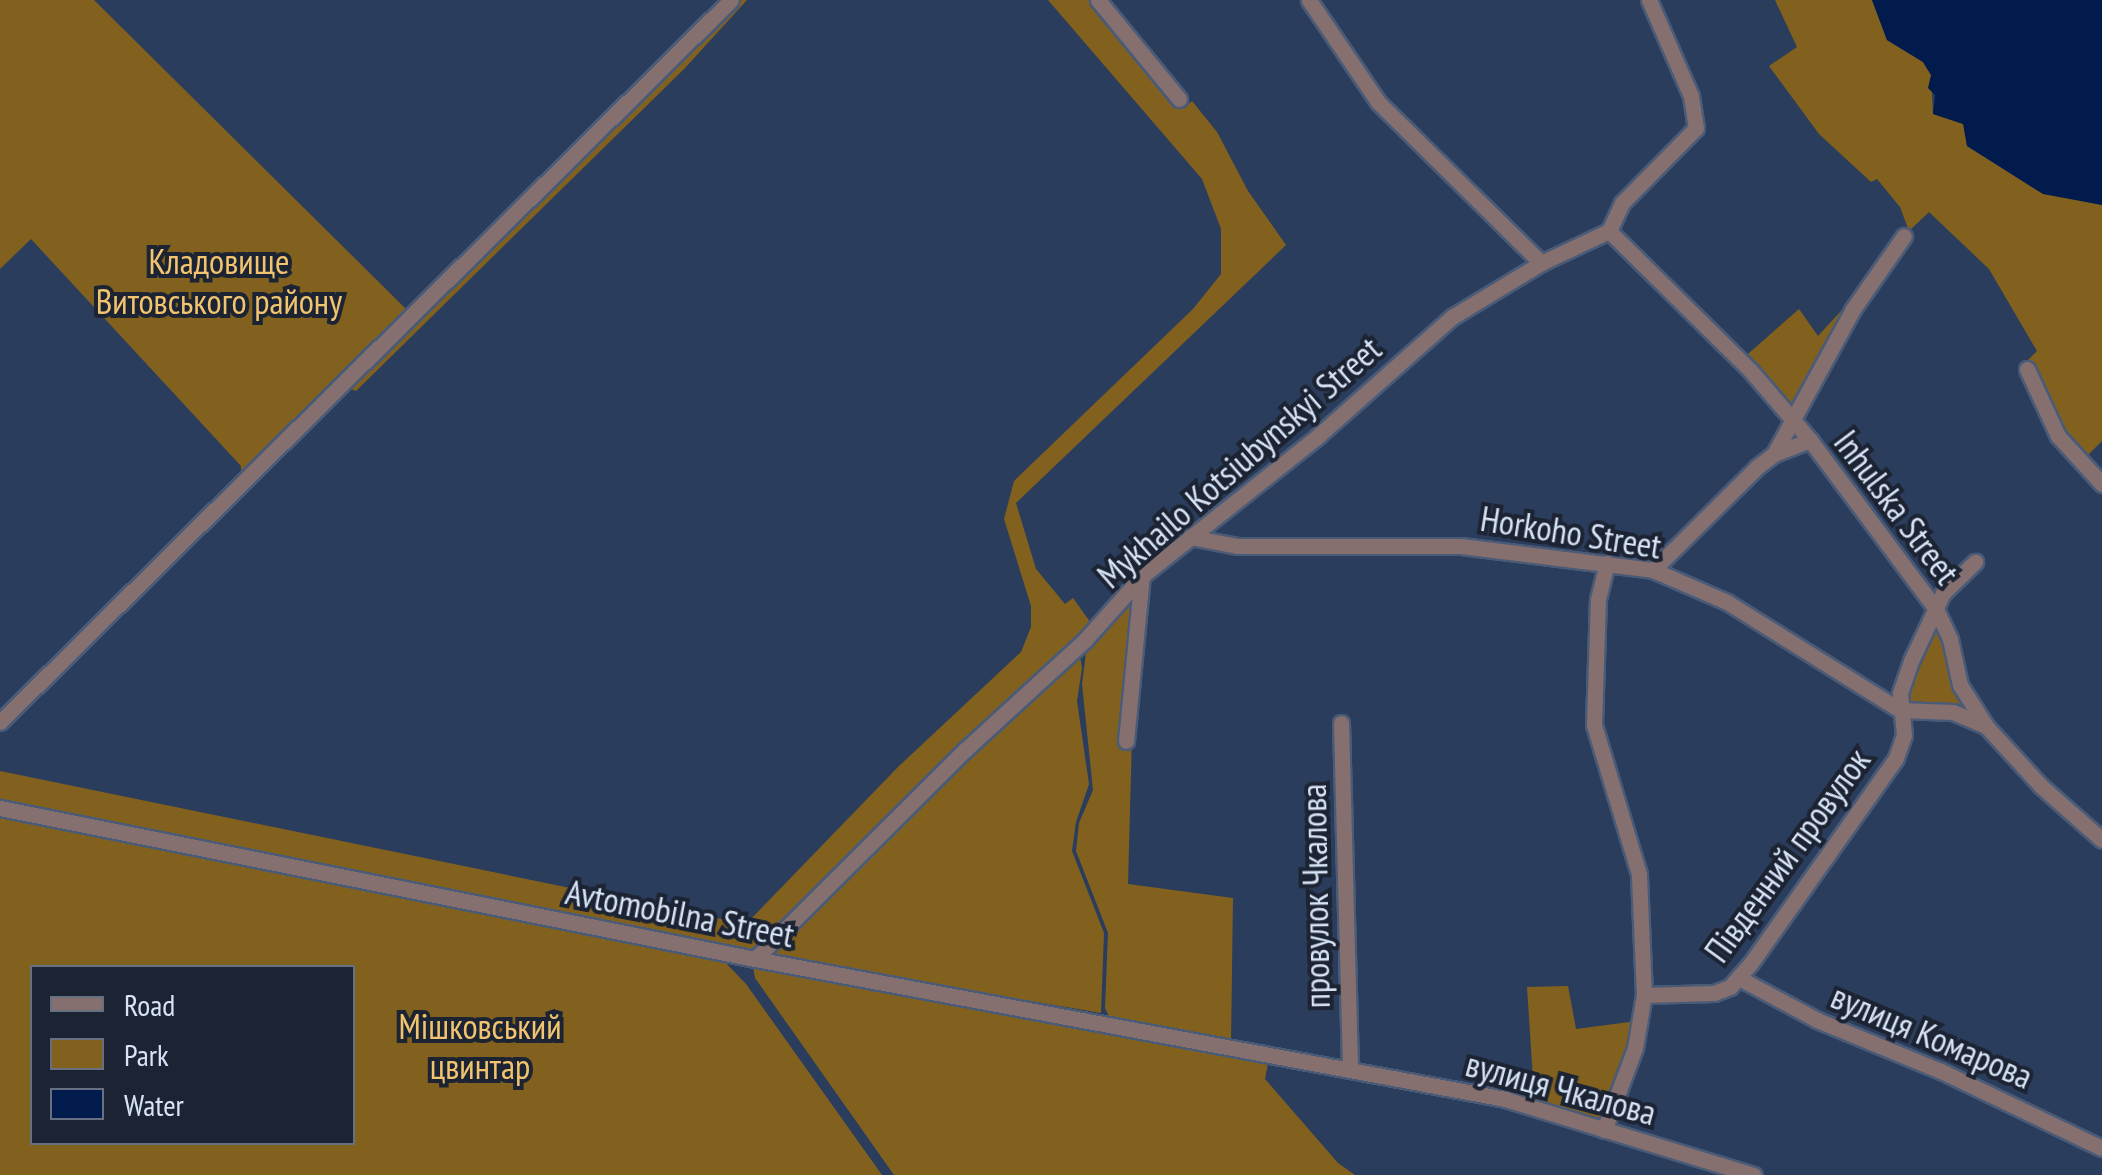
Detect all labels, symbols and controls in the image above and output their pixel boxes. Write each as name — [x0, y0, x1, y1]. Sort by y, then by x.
park label: Кладовище Витовського району — [96, 240, 342, 322]
street label: Mykhailo Kotsiubynskyi Street — [1089, 328, 1389, 596]
street label: Inhulska Street — [1826, 422, 1968, 592]
street label: Horkoho Street — [1478, 497, 1664, 567]
street label: Південний провулок — [1695, 740, 1879, 970]
street label: провулок Чкалова — [1292, 783, 1338, 1009]
street label: Avtomobilna Street — [562, 870, 798, 956]
legend — [30, 965, 355, 1145]
street label: вулиця Комарова — [1825, 975, 2039, 1097]
text: Road — [124, 985, 175, 1024]
park label: Мішковський цвинтар — [398, 1005, 562, 1087]
text: Park — [124, 1035, 169, 1074]
street label: вулиця Чкалова — [1461, 1042, 1661, 1134]
text: Water — [124, 1085, 184, 1124]

